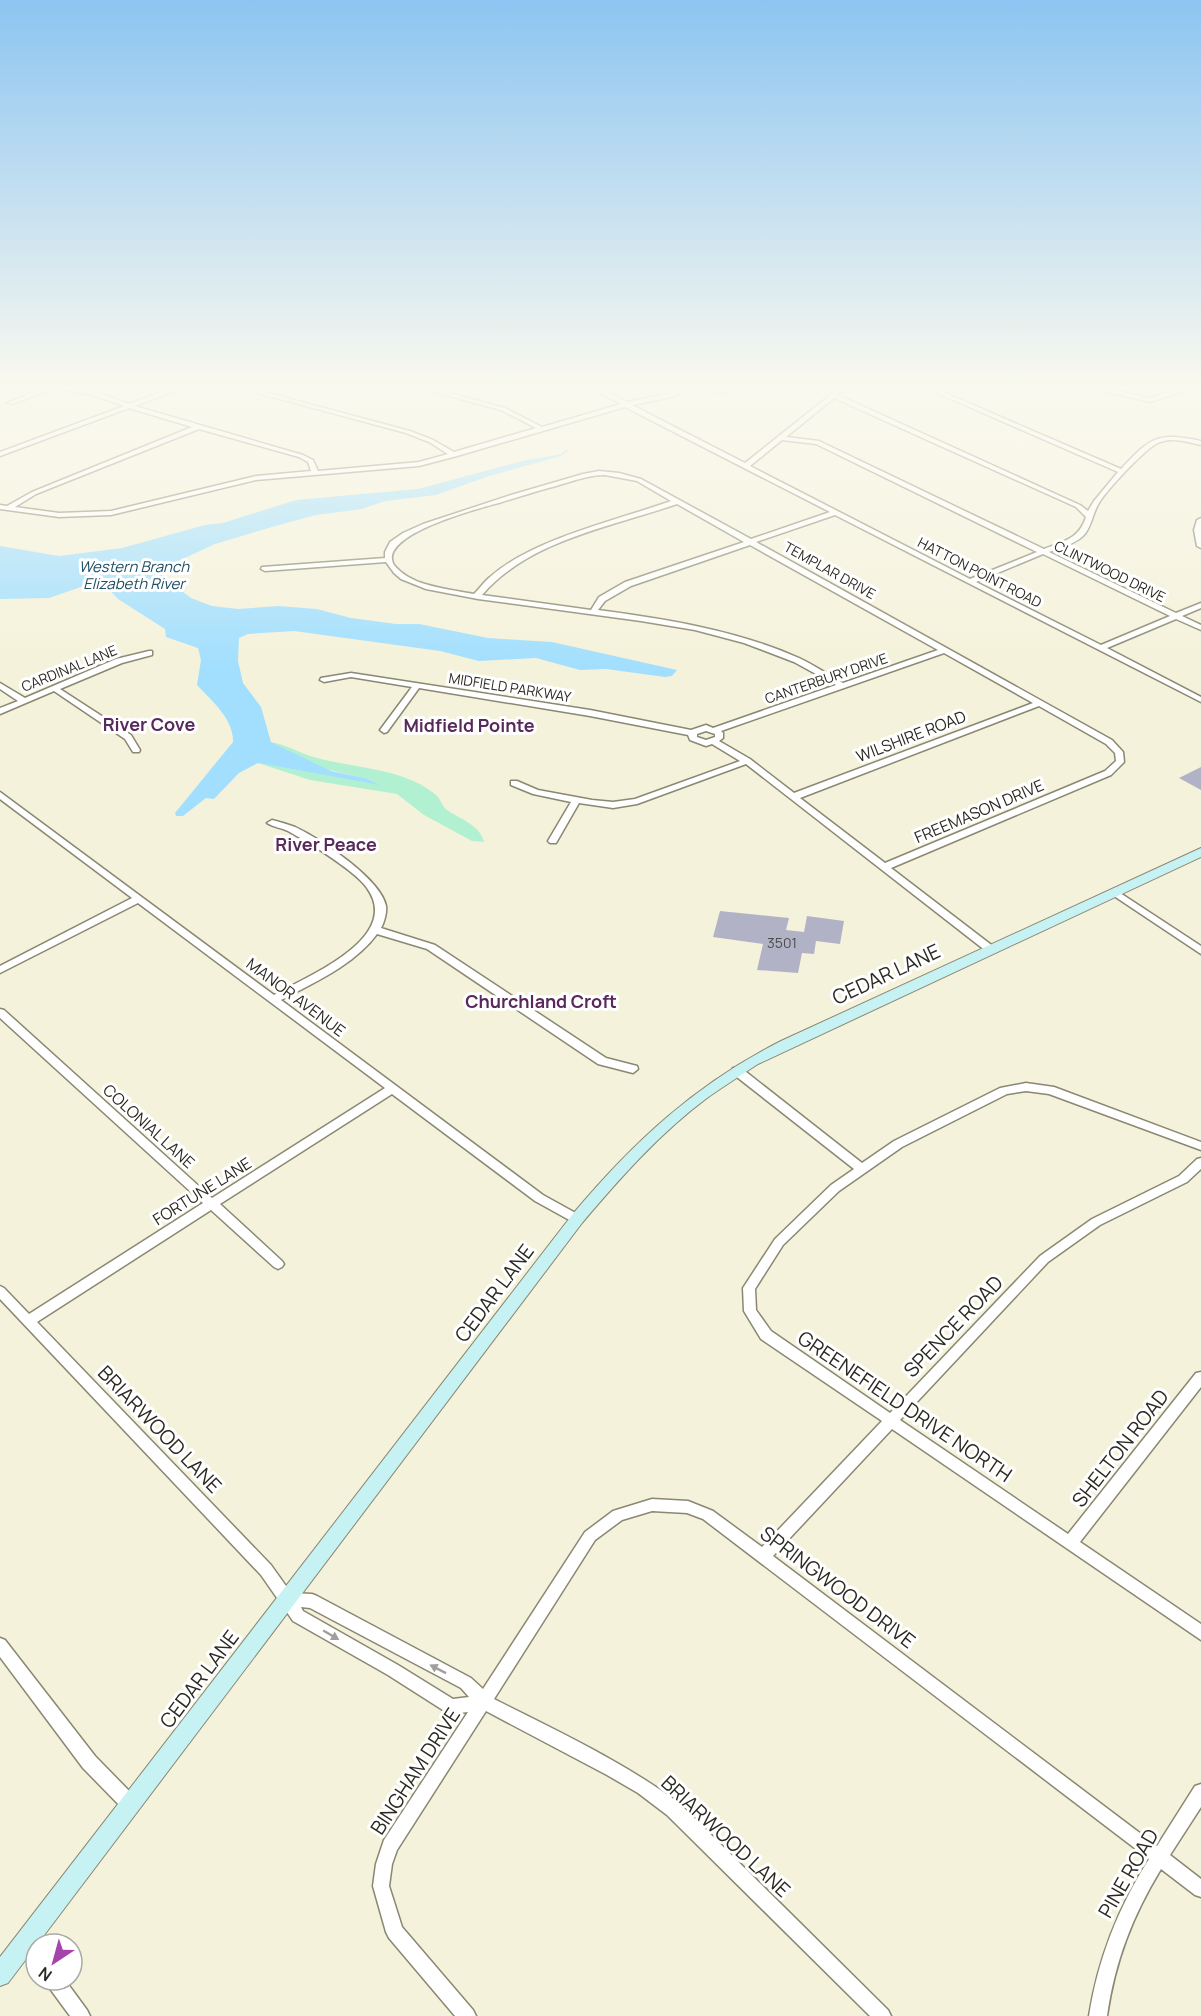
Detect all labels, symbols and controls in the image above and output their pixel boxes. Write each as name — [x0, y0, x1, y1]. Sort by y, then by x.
street label: HATTON POINT ROAD — [915, 532, 1045, 612]
street label: CLINTWOOD DRIVE — [1051, 536, 1169, 606]
street label: TEMPLAR DRIVE — [781, 537, 879, 603]
water label: Western Branch Elizabeth River — [79, 556, 190, 594]
street label: CARDINAL LANE — [18, 640, 120, 696]
street label: CANTERBURY DRIVE — [762, 648, 890, 708]
street label: MIDFIELD PARKWAY — [447, 668, 573, 706]
street label: WILSHIRE ROAD — [853, 705, 969, 767]
district label: River Cove — [103, 712, 195, 736]
district label: Midfield Pointe — [403, 713, 535, 737]
street label: FREEMASON DRIVE — [911, 774, 1047, 848]
district label: River Peace — [275, 832, 377, 856]
house number: 3501 — [767, 933, 797, 952]
street label: CEDAR LANE — [828, 937, 944, 1011]
street label: MANOR AVENUE — [242, 953, 350, 1041]
district label: Churchland Croft — [465, 989, 617, 1013]
street label: COLONIAL LANE — [98, 1079, 200, 1173]
street label: FORTUNE LANE — [149, 1152, 255, 1230]
street label: CEDAR LANE — [448, 1239, 540, 1347]
street label: SPENCE ROAD — [897, 1269, 1009, 1383]
street label: GREENEFIELD DRIVE NORTH — [793, 1324, 1017, 1488]
street label: BRIARWOOD LANE — [92, 1359, 228, 1499]
street label: SHELTON ROAD — [1065, 1384, 1175, 1512]
street label: SPRINGWOOD DRIVE — [755, 1520, 921, 1654]
street label: CEDAR LANE — [153, 1625, 245, 1733]
one-way arrow — [323, 1630, 340, 1640]
one-way arrow — [429, 1664, 446, 1674]
street label: BINGHAM DRIVE — [364, 1702, 466, 1840]
street label: BRIARWOOD LANE — [656, 1769, 796, 1903]
street label: PINE ROAD — [1092, 1824, 1164, 1922]
north arrow — [24, 1932, 84, 1992]
text: N — [34, 1962, 56, 1986]

